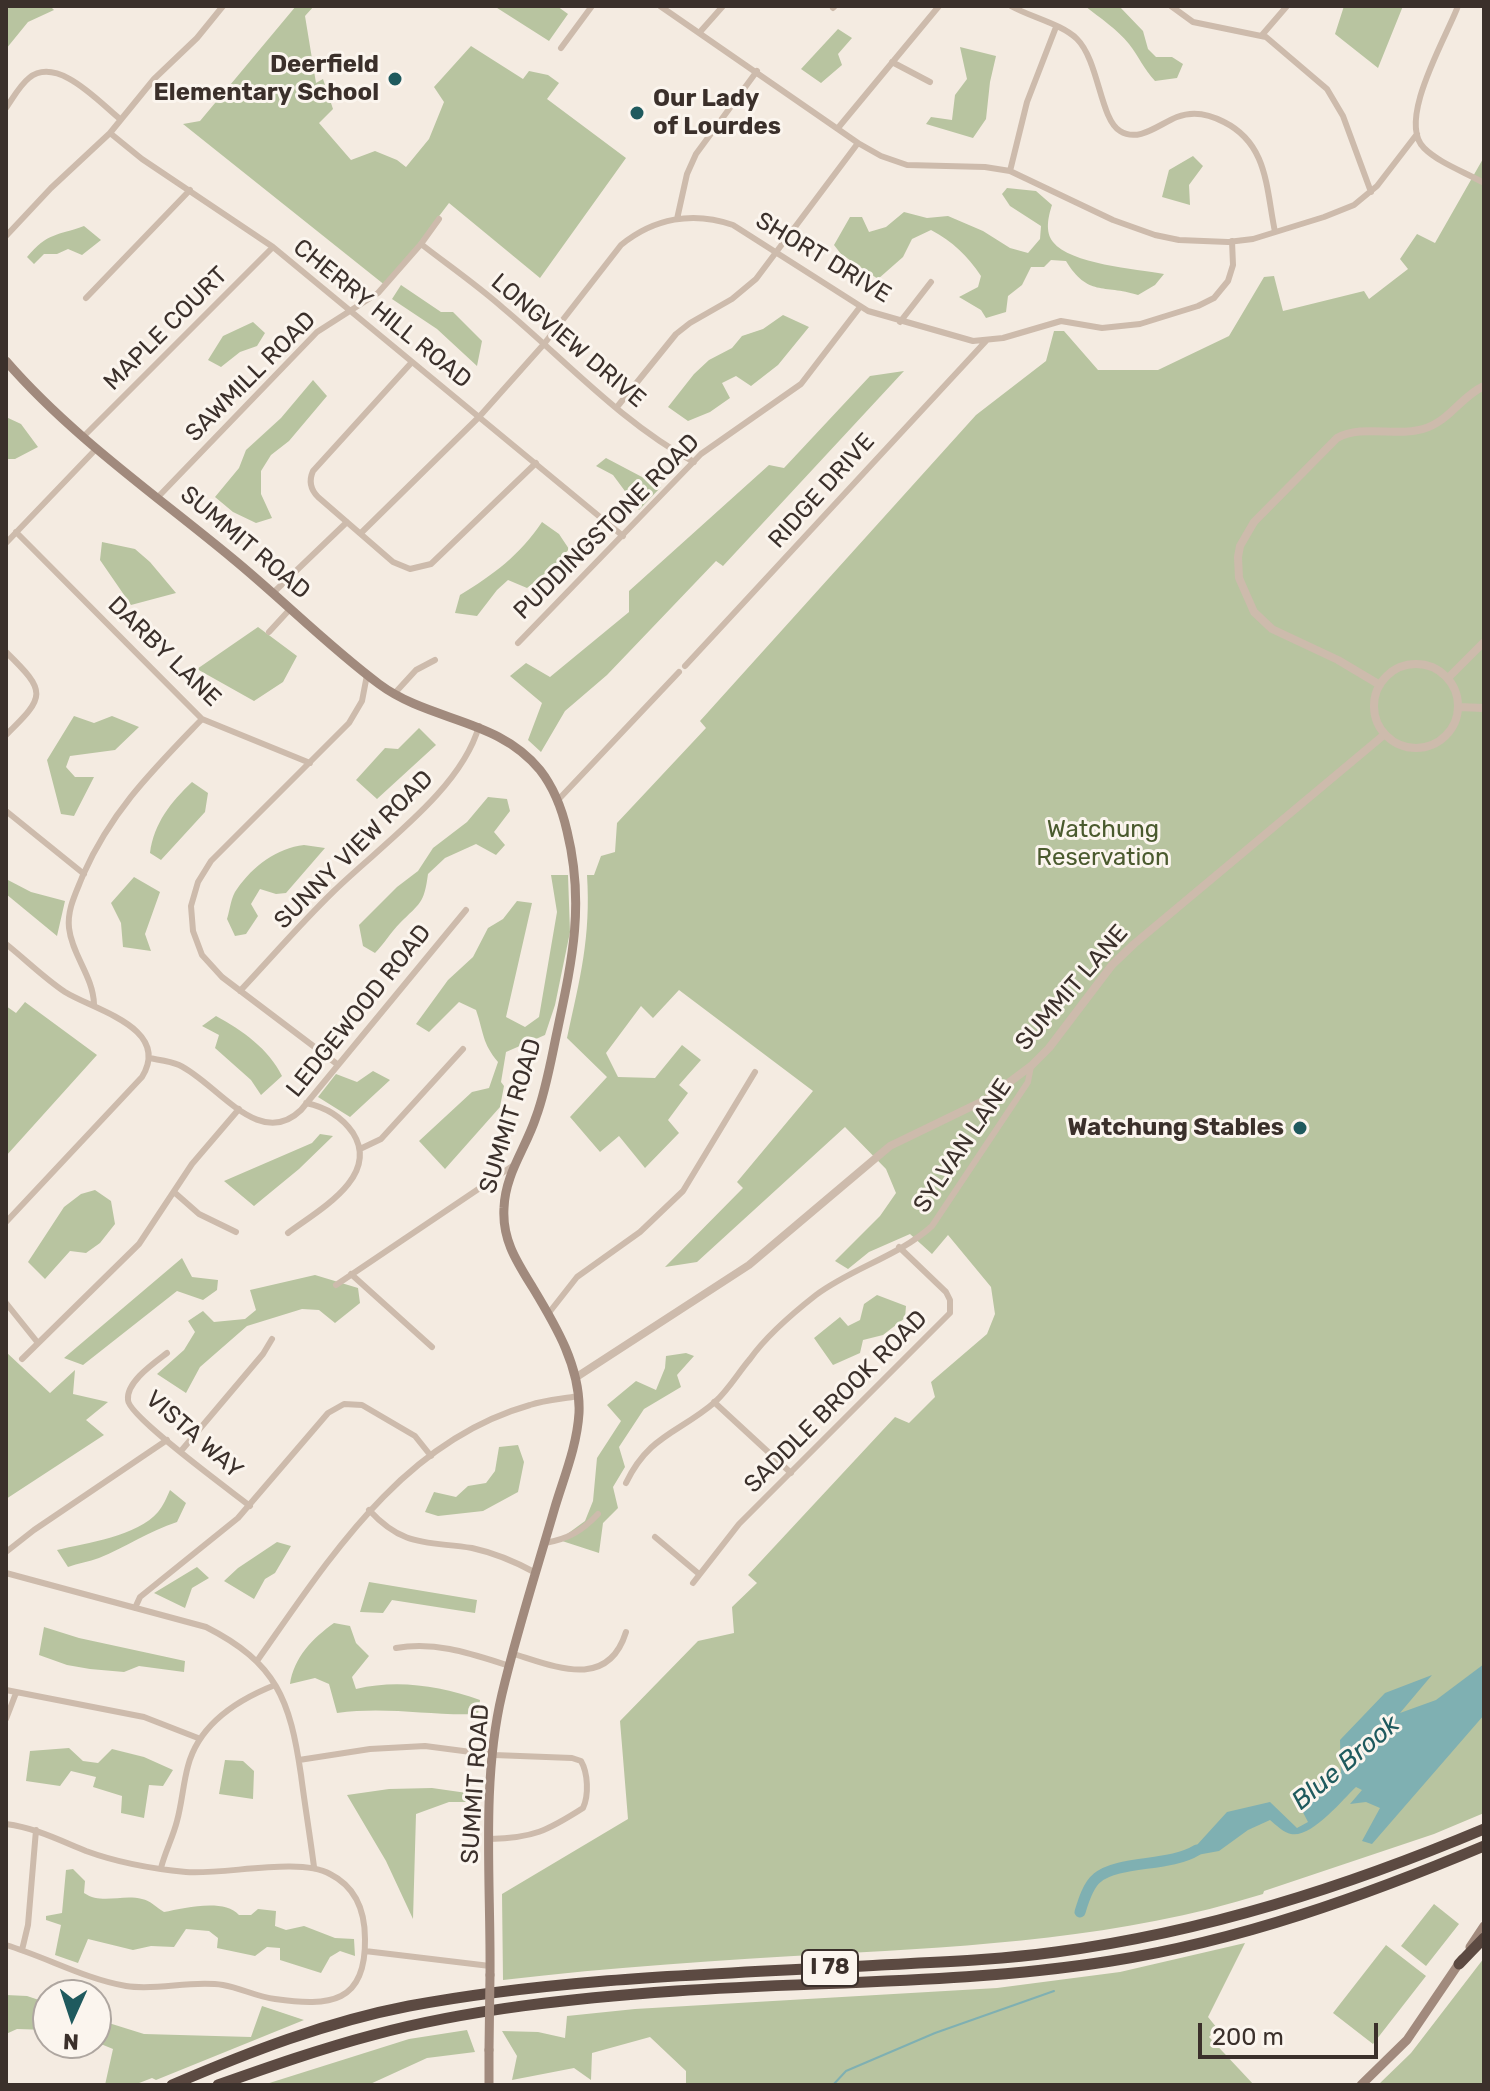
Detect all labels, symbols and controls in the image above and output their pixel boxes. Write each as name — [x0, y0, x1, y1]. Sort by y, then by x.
place label: Deerfield Elementary School — [153, 51, 379, 107]
marker: Deerfield Elementary School — [386, 70, 404, 88]
place label: Our Lady of Lourdes — [653, 85, 781, 141]
marker: Our Lady of Lourdes — [628, 104, 646, 122]
street label: SHORT DRIVE — [750, 206, 896, 310]
street label: CHERRY HILL ROAD — [287, 233, 477, 395]
street label: MAPLE COURT — [98, 261, 234, 397]
street label: LONGVIEW DRIVE — [485, 268, 651, 414]
street label: SAWMILL ROAD — [180, 306, 322, 448]
street label: PUDDINGSTONE ROAD — [508, 428, 706, 626]
street label: RIDGE DRIVE — [763, 428, 881, 554]
street label: SUMMIT ROAD — [174, 480, 316, 606]
street label: DARBY LANE — [102, 591, 226, 713]
street label: SUNNY VIEW ROAD — [269, 765, 439, 935]
park label: Watchung Reservation — [1036, 816, 1170, 872]
street label: LEDGEWOOD ROAD — [281, 919, 437, 1103]
street label: SUMMIT LANE — [1010, 919, 1134, 1057]
street label: SUMMIT ROAD — [474, 1035, 548, 1197]
street label: SYLVAN LANE — [908, 1074, 1018, 1218]
place label: Watchung Stables — [1068, 1114, 1284, 1142]
marker: Watchung Stables — [1291, 1119, 1309, 1137]
street label: SADDLE BROOK ROAD — [739, 1305, 933, 1499]
street label: VISTA WAY — [139, 1385, 249, 1485]
street label: SUMMIT ROAD — [456, 1703, 496, 1865]
water label: Blue Brook — [1286, 1709, 1406, 1817]
road number: I 78 — [802, 1950, 858, 1986]
north arrow — [32, 1979, 112, 2059]
scale bar — [1202, 2007, 1382, 2057]
text: 200 m — [1212, 2023, 1284, 2051]
text: N — [62, 2028, 79, 2055]

